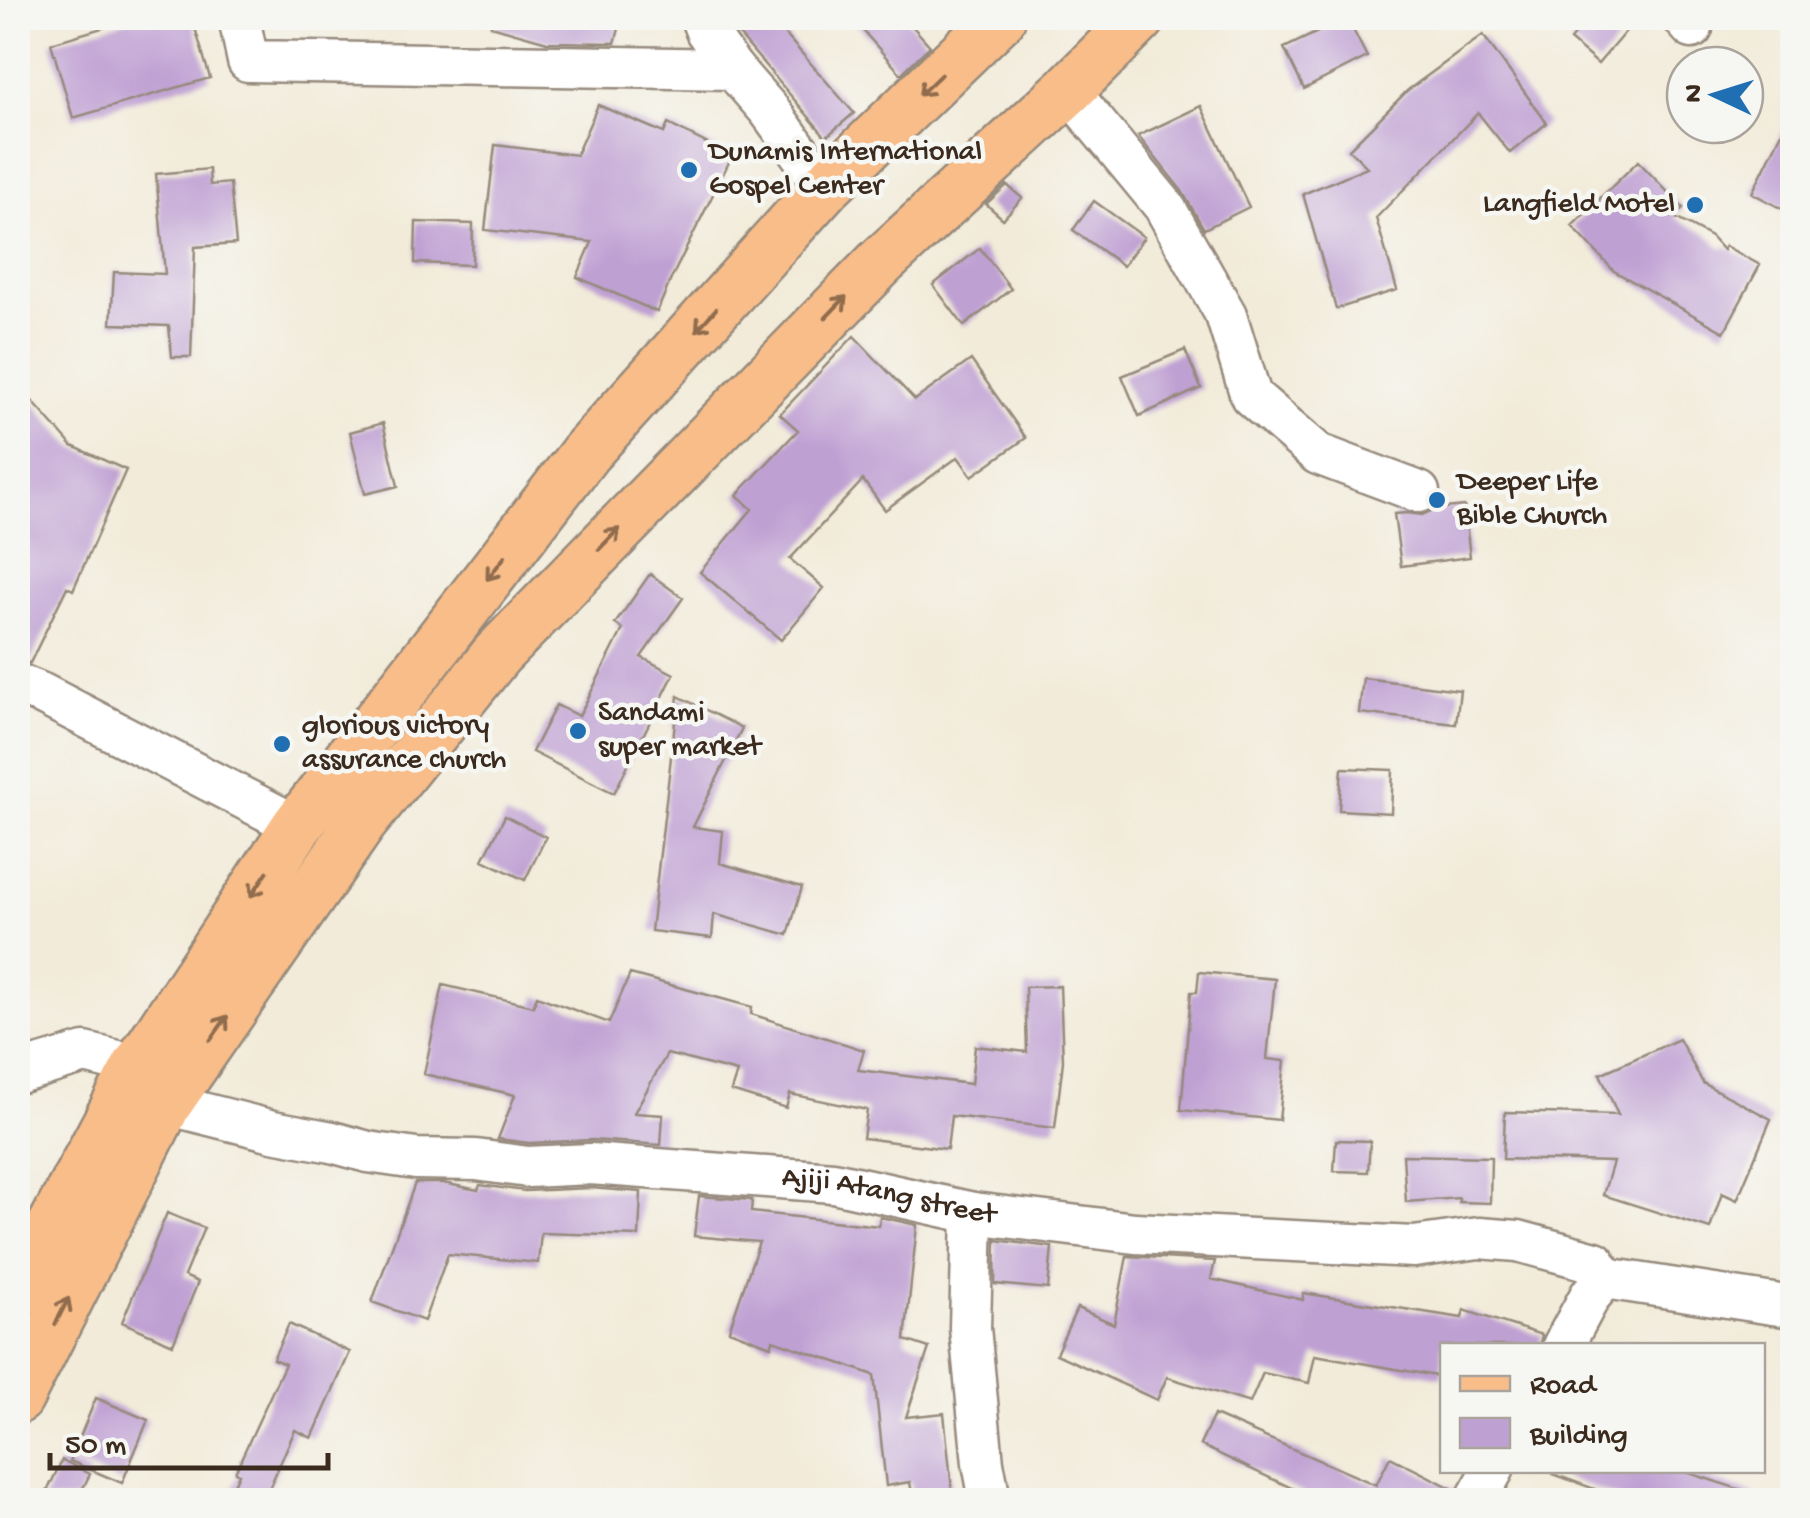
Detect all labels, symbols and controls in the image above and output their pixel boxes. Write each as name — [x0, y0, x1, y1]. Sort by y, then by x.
north arrow — [1665, 45, 1765, 145]
one-way arrow — [919, 73, 943, 97]
text: N — [1677, 83, 1712, 104]
place label: Dunamis International Gospel Center — [707, 136, 982, 205]
marker: Dunamis International Gospel Center — [678, 159, 700, 181]
place label: Langfield Motel — [1483, 188, 1675, 223]
marker: Langfield Motel — [1684, 194, 1706, 216]
one-way arrow — [824, 295, 848, 319]
one-way arrow — [694, 307, 717, 332]
place label: Deeper Life Bible Church — [1455, 466, 1607, 535]
marker: Deeper Life Bible Church — [1426, 489, 1448, 511]
one-way arrow — [597, 528, 621, 552]
one-way arrow — [486, 555, 508, 581]
place label: Sandami super market — [598, 697, 764, 766]
place label: glorious victory assurance church — [302, 710, 506, 779]
marker: Sandami super market — [567, 720, 589, 742]
marker: glorious victory assurance church — [271, 733, 293, 755]
one-way arrow — [249, 869, 270, 897]
one-way arrow — [208, 1014, 229, 1042]
street label: Ajiji Atang street — [781, 1161, 1001, 1234]
one-way arrow — [53, 1297, 72, 1327]
legend — [1440, 1343, 1765, 1473]
text: Road — [1530, 1370, 1598, 1405]
scale bar — [50, 1408, 328, 1470]
text: Building — [1529, 1420, 1628, 1455]
text: 50 m — [65, 1430, 126, 1465]

